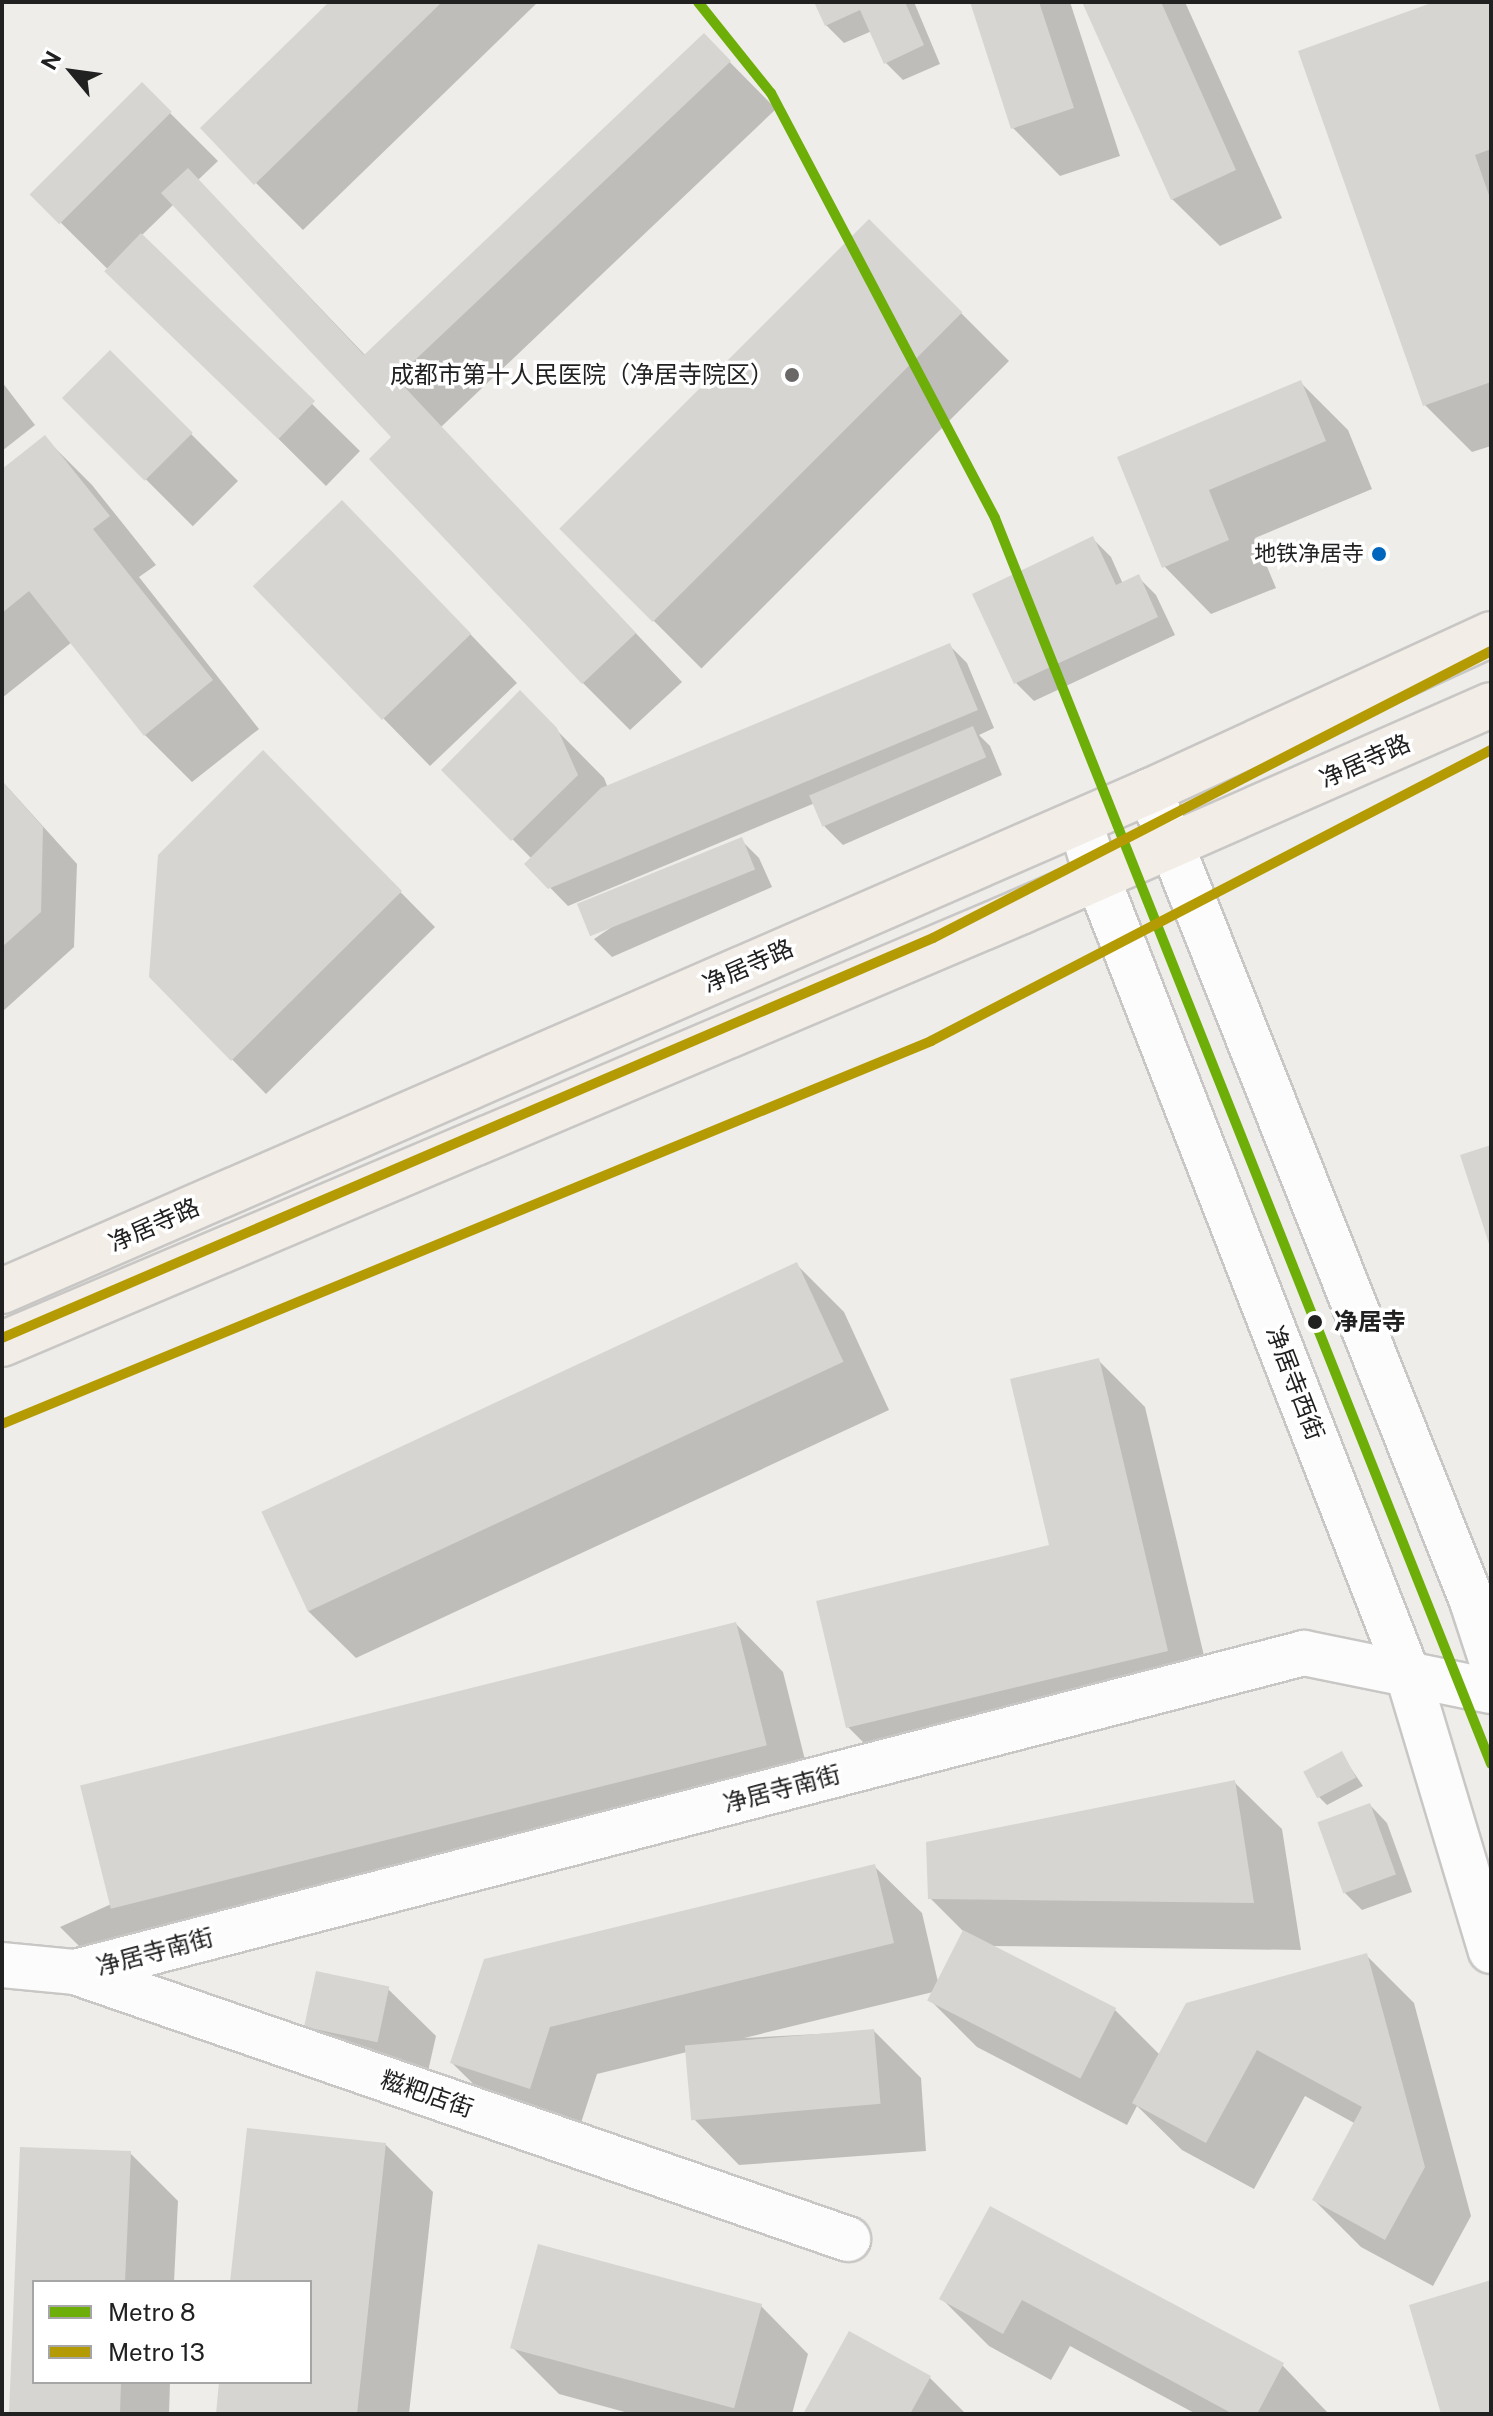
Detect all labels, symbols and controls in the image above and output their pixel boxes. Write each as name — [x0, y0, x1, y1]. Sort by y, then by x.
north arrow — [32, 32, 112, 112]
text: N — [35, 47, 67, 74]
place label: 成都市第十人民医院（净居寺院区） — [390, 361, 774, 389]
marker: 成都市第十人民医院（净居寺院区） — [781, 364, 803, 386]
place label: 地铁净居寺 — [1254, 541, 1364, 567]
marker: 地铁净居寺 — [1371, 546, 1387, 562]
street label: 净居寺路 — [1315, 728, 1415, 794]
street label: 净居寺路 — [698, 933, 798, 999]
street label: 净居寺路 — [104, 1192, 204, 1258]
place label: 净居寺 — [1334, 1308, 1406, 1336]
marker: 净居寺 — [1303, 1310, 1327, 1334]
street label: 净居寺西街 — [1260, 1322, 1330, 1444]
street label: 净居寺南街 — [720, 1760, 844, 1818]
street label: 净居寺南街 — [93, 1923, 217, 1981]
street label: 糍粑店街 — [377, 2065, 477, 2123]
legend — [32, 2280, 312, 2384]
text: Metro 8 — [108, 2298, 195, 2326]
text: Metro 13 — [108, 2338, 205, 2366]

